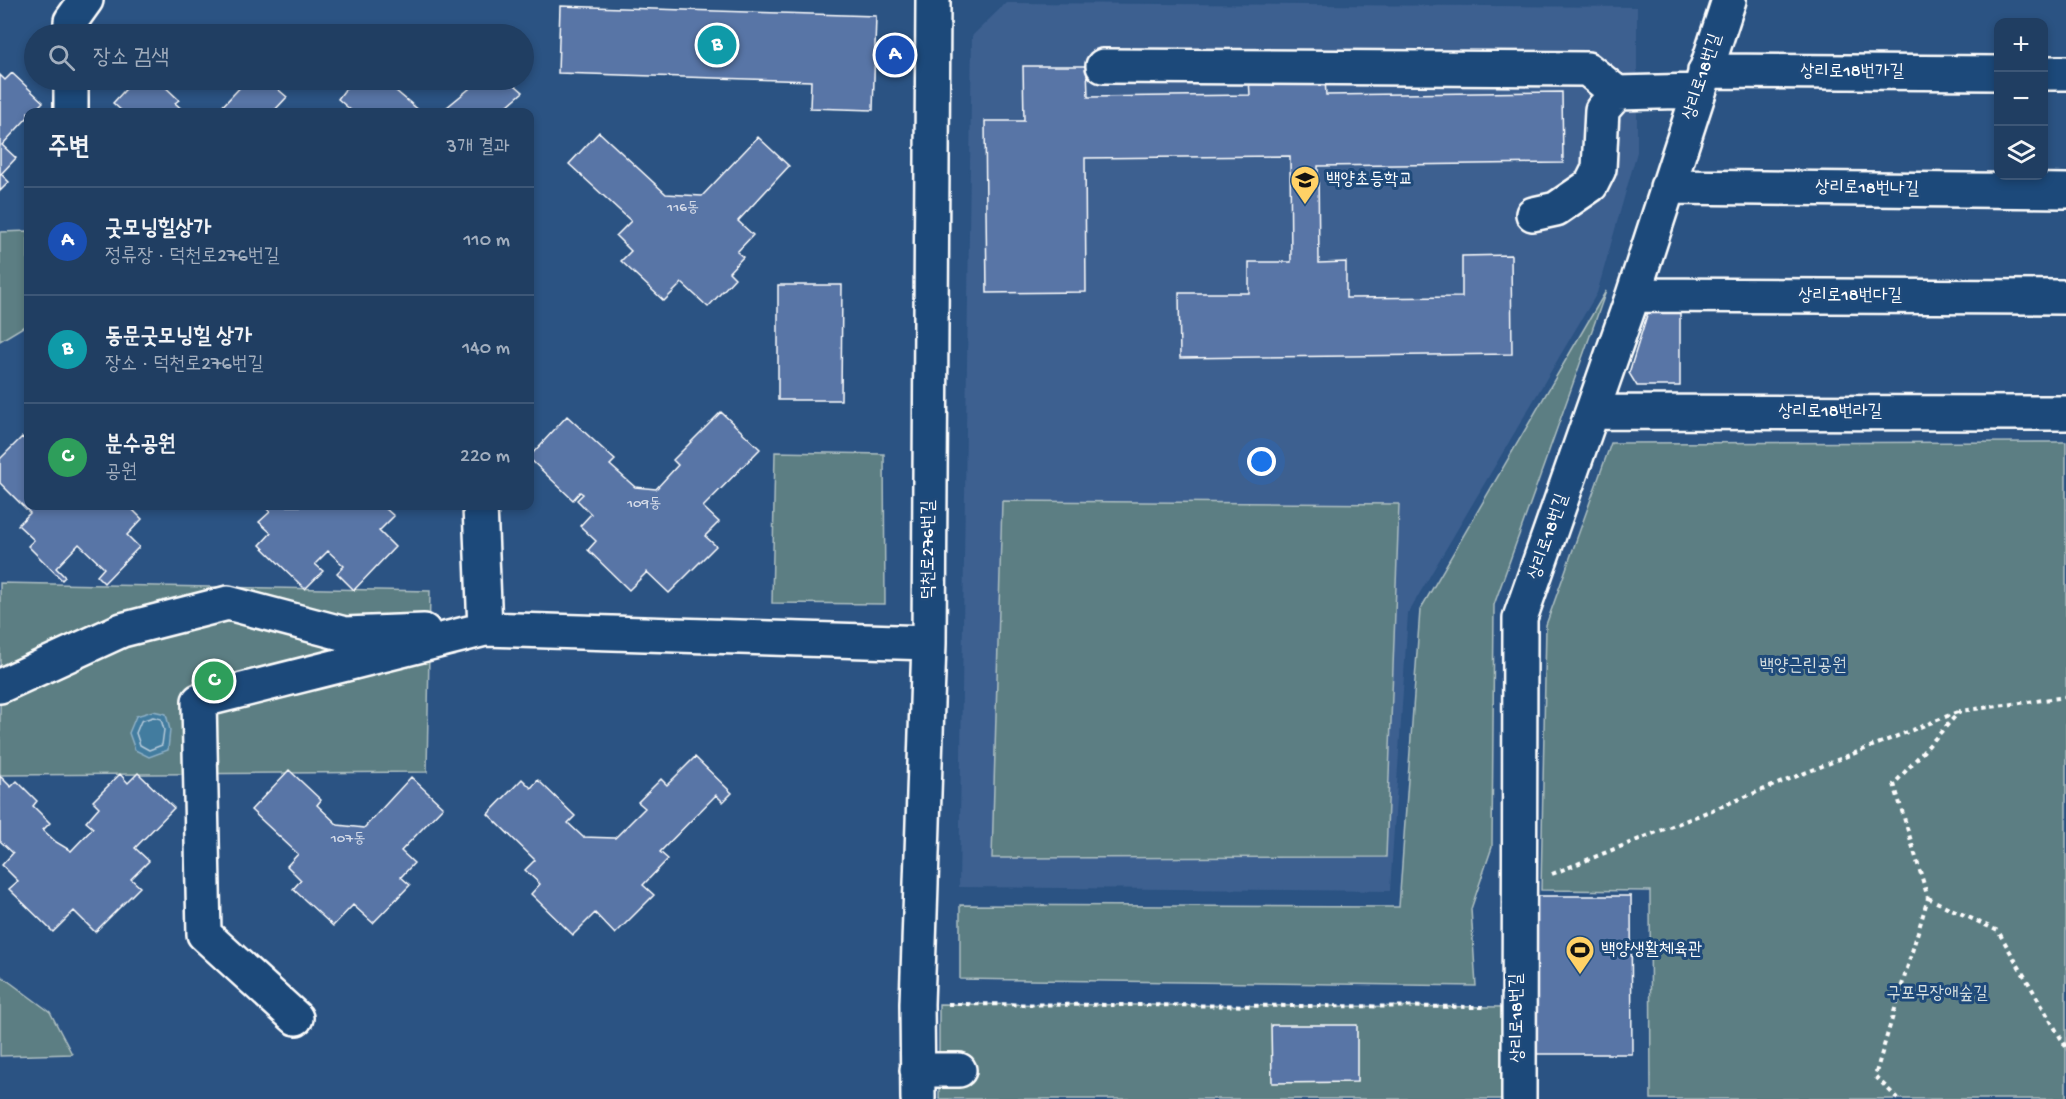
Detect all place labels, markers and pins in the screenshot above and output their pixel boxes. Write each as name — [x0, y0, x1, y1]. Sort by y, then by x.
pin: B — [698, 22, 736, 68]
pin: A — [876, 32, 914, 78]
school or university icon: 백양초등학교 — [1289, 164, 1321, 206]
place label: 백양초등학교 — [1326, 170, 1413, 191]
pin: C — [194, 658, 234, 704]
sports icon: 백양생활체육관 — [1564, 934, 1596, 976]
place label: 백양생활체육관 — [1601, 939, 1702, 961]

